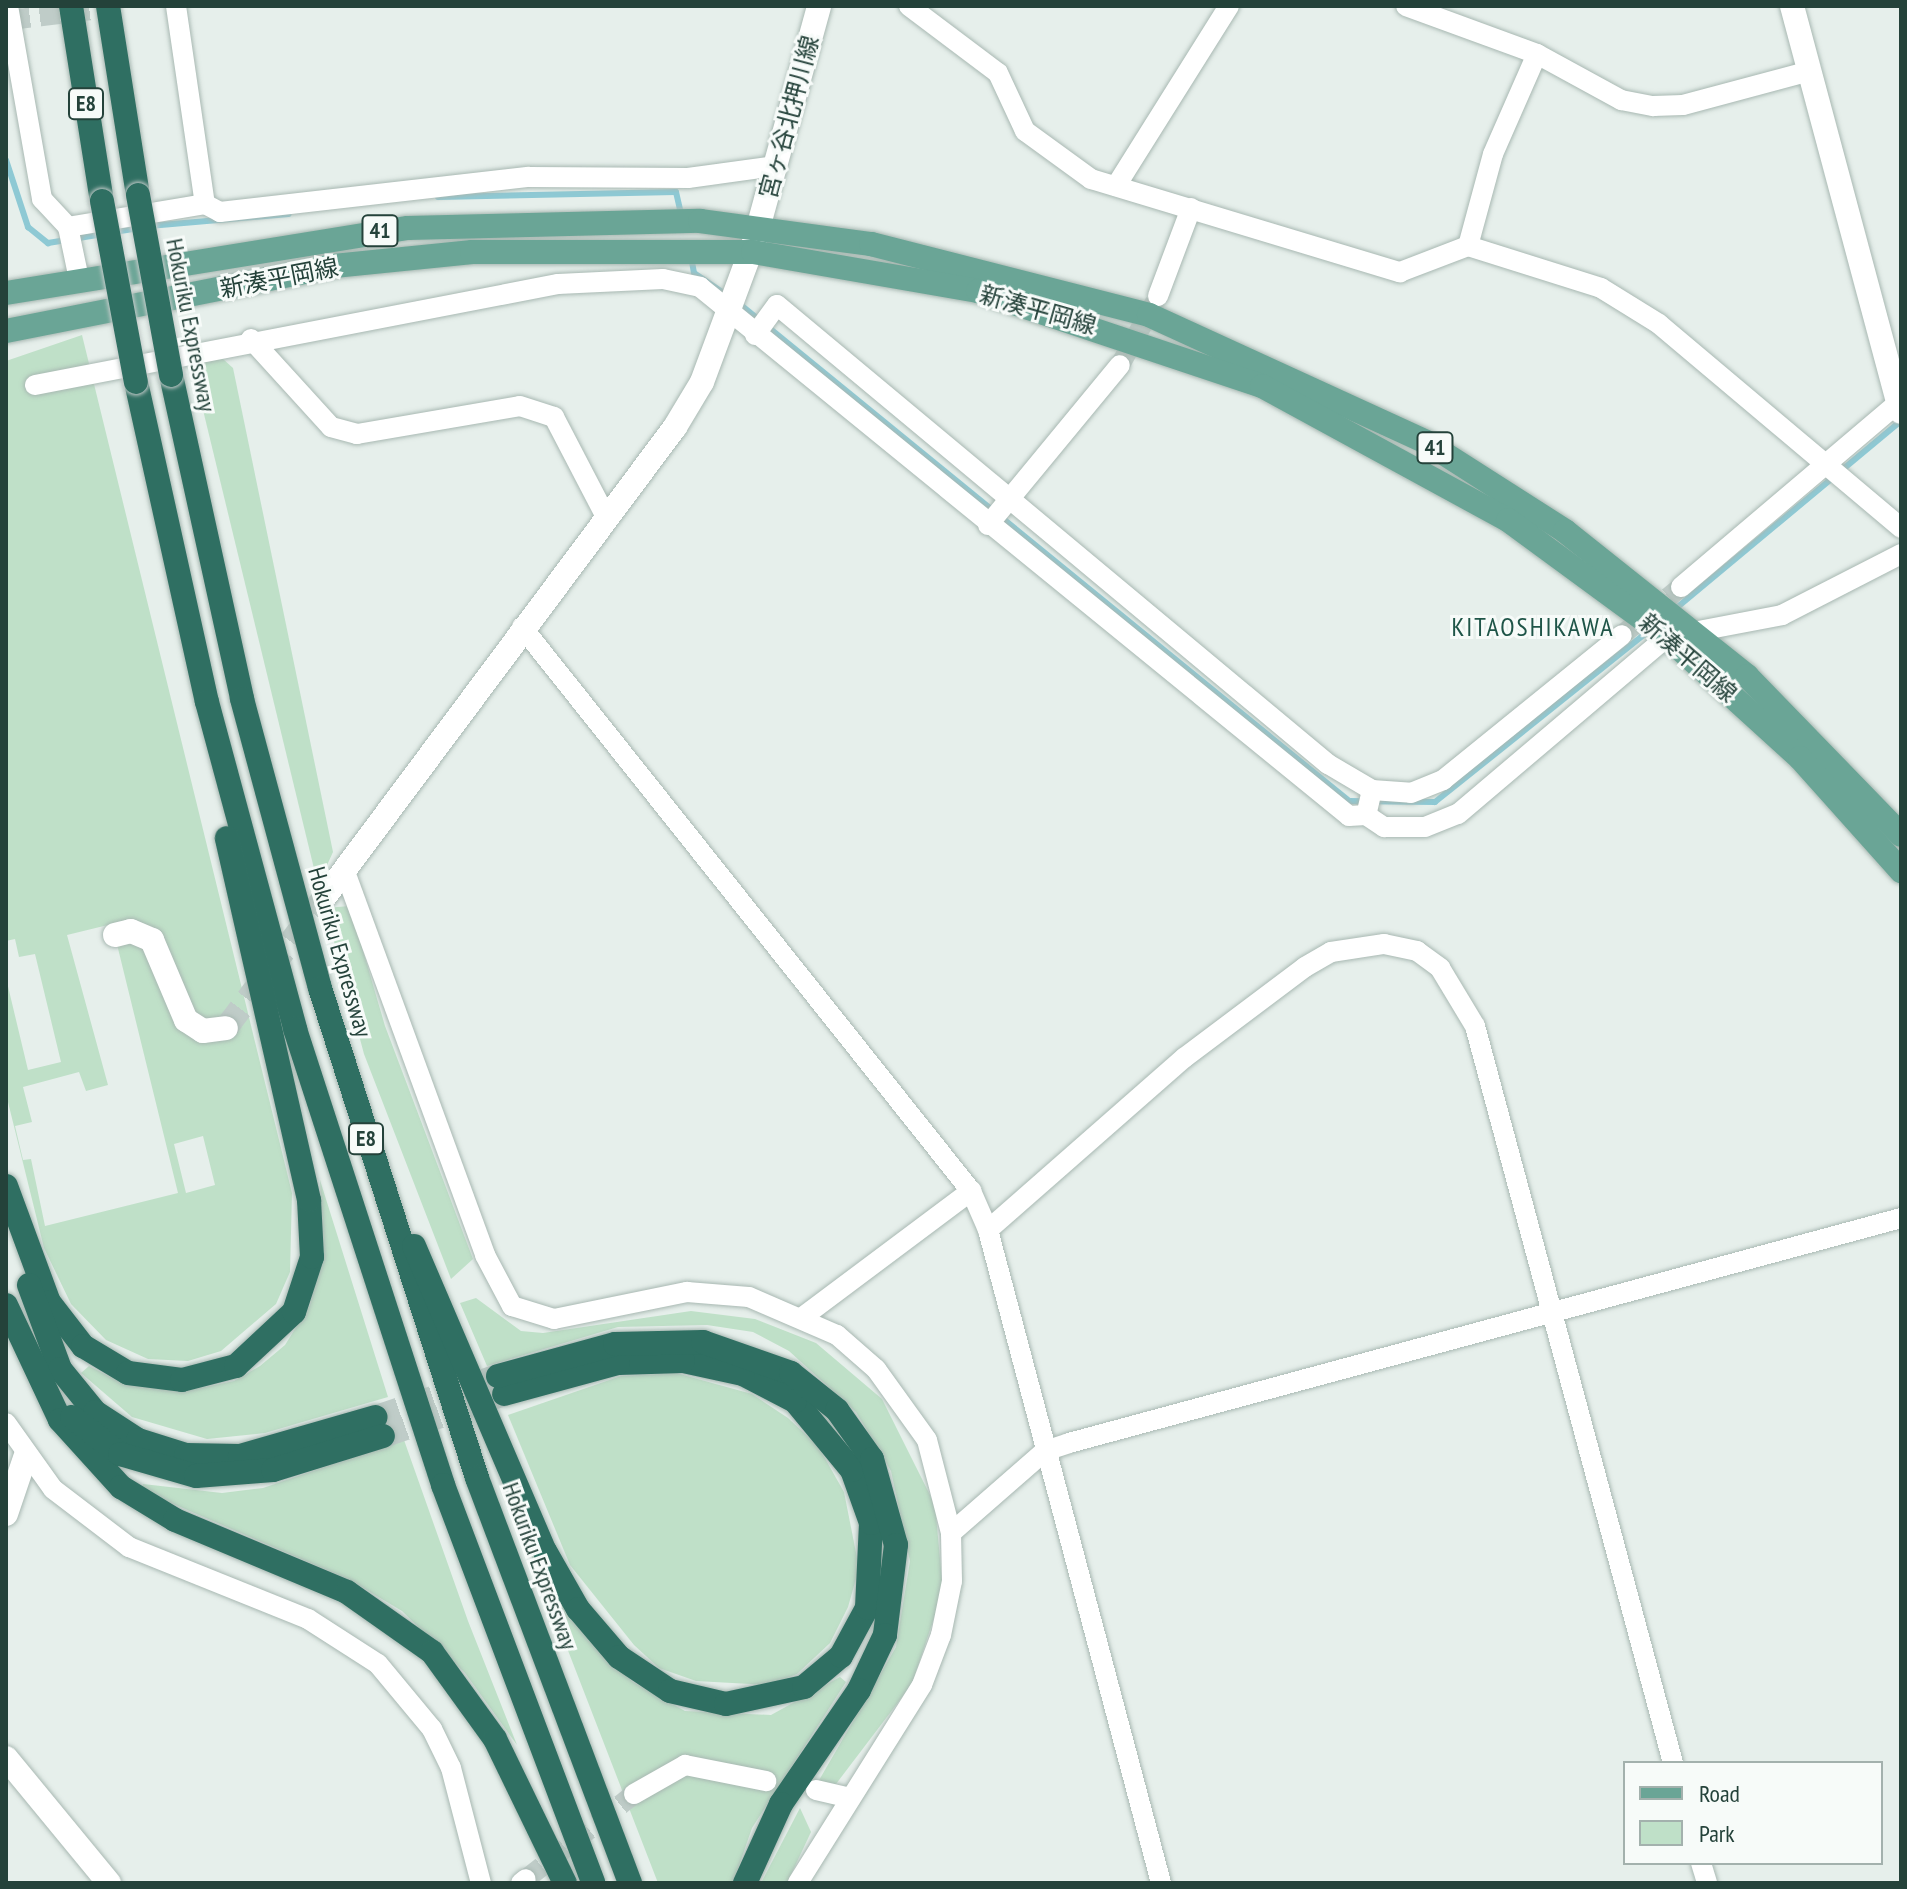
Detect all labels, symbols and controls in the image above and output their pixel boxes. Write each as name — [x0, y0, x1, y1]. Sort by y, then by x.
street label: 宮ヶ谷北押川線 — [753, 32, 825, 202]
road number: E8 — [68, 86, 104, 122]
road number: 41 — [360, 213, 400, 249]
street label: Hokuriku Expressway — [160, 236, 222, 414]
street label: 新湊平岡線 — [217, 252, 341, 304]
street label: 新湊平岡線 — [976, 280, 1100, 340]
road number: 41 — [1415, 430, 1455, 466]
street label: 新湊平岡線 — [1633, 608, 1743, 708]
district label: KITAOSHIKAWA — [1451, 611, 1615, 643]
street label: Hokuriku Expressway — [302, 864, 378, 1040]
road number: E8 — [348, 1121, 384, 1157]
street label: Hokuriku Expressway — [496, 1479, 584, 1653]
legend — [1623, 1761, 1883, 1865]
text: Road — [1699, 1778, 1740, 1809]
text: Park — [1699, 1818, 1735, 1849]

